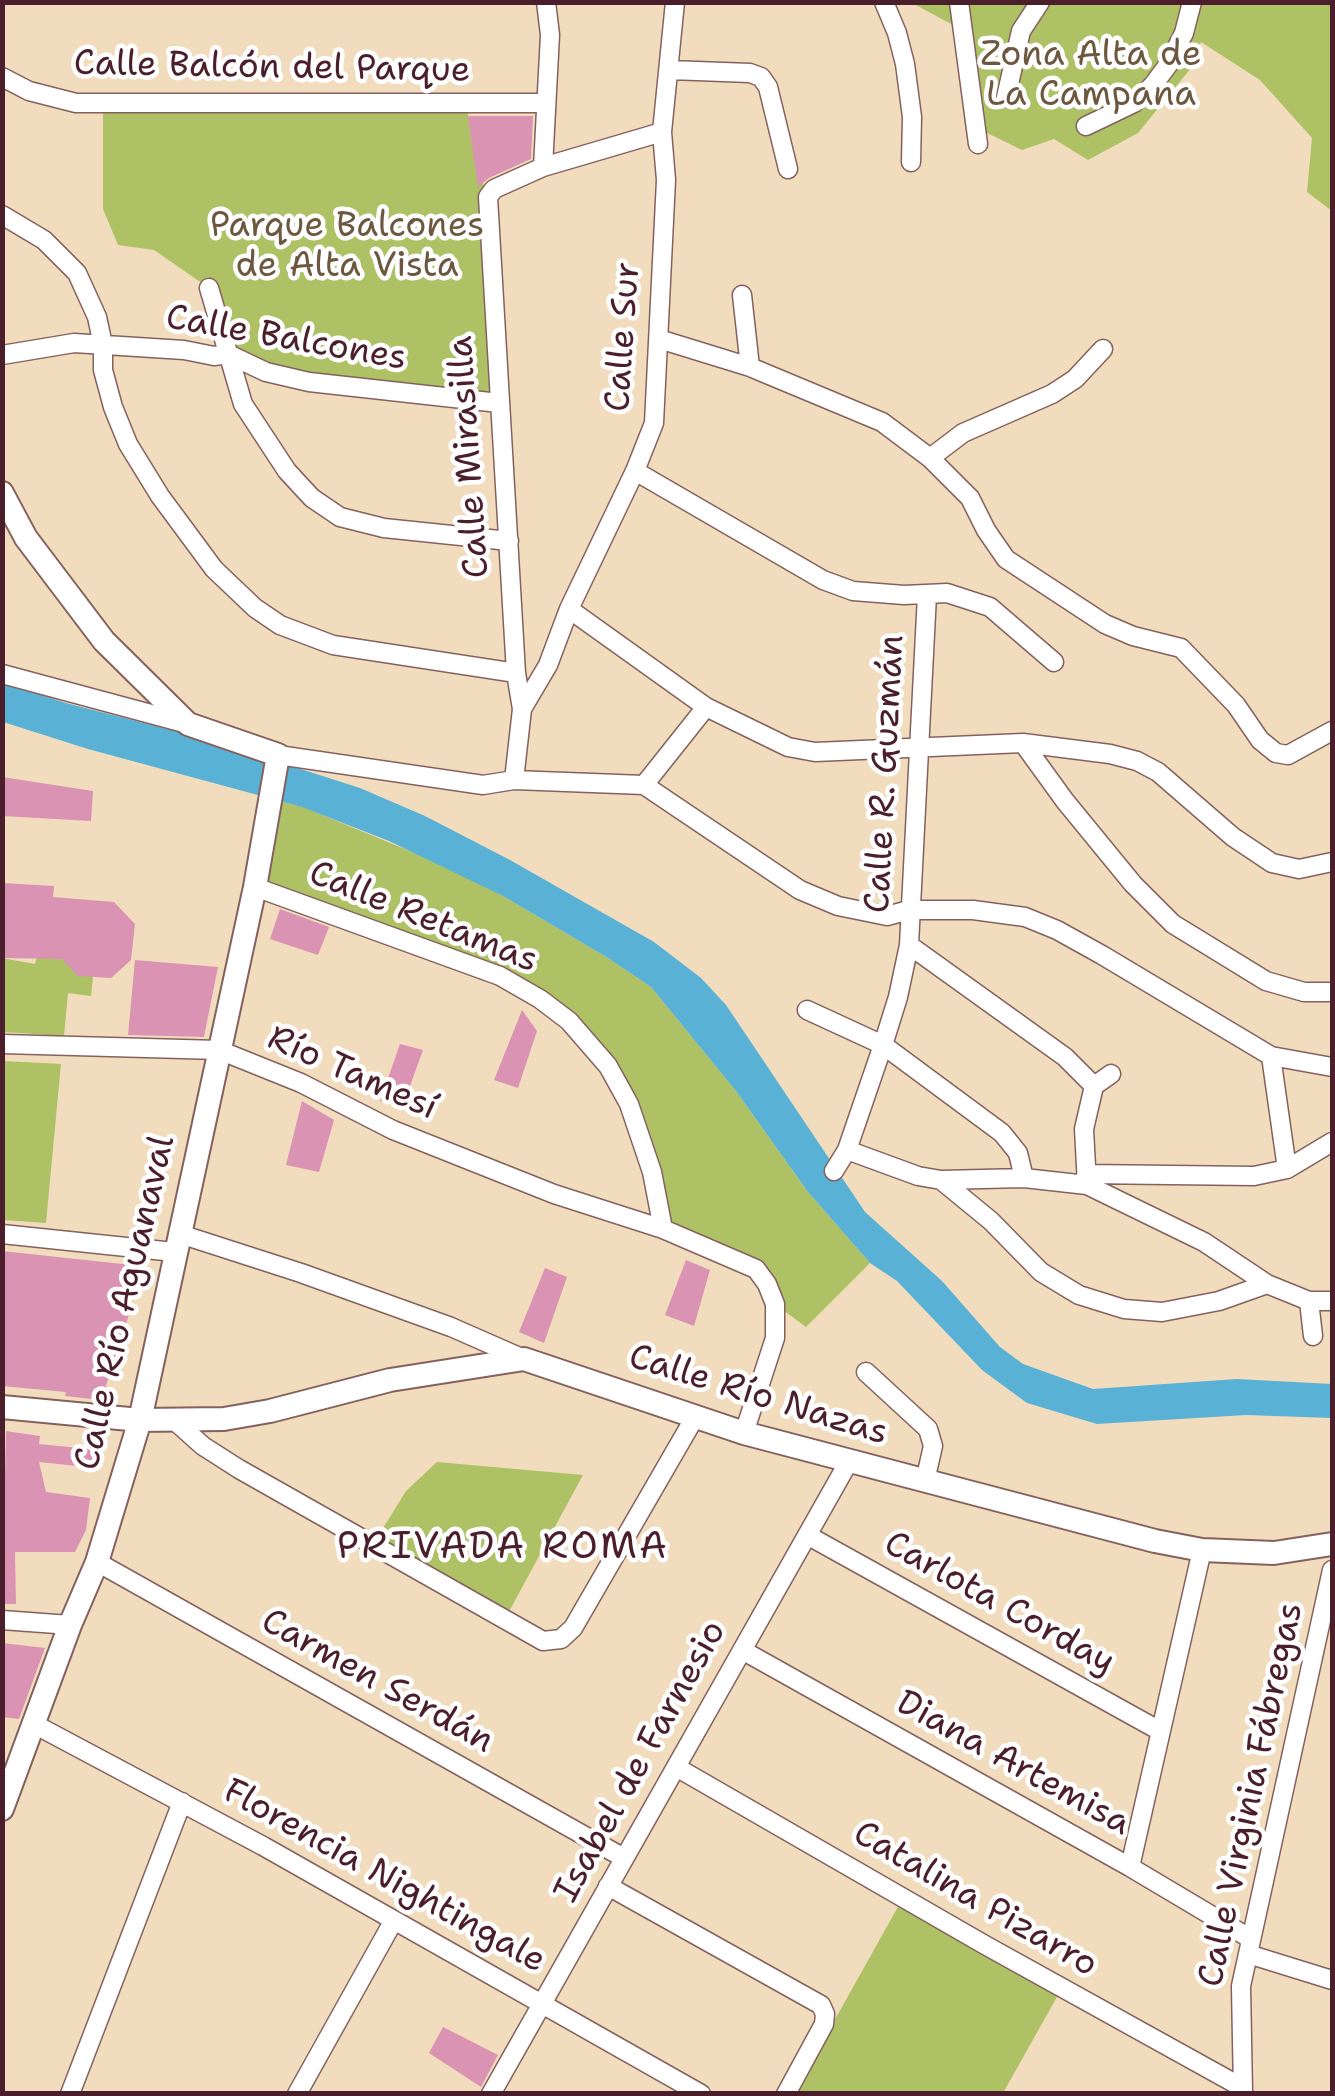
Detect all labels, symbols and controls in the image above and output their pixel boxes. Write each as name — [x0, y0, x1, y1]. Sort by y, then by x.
park label: Zona Alta de La Campana — [980, 35, 1202, 117]
street label: Calle Balcón del Parque — [73, 44, 471, 92]
park label: Parque Balcones de Alta Vista — [210, 206, 484, 288]
street label: Calle Sur — [598, 261, 650, 413]
street label: Calle Balcones — [163, 297, 409, 381]
street label: Calle Mirasilla — [441, 334, 499, 580]
street label: Calle R. Guzmán — [858, 634, 914, 914]
street label: Calle Retamas — [302, 853, 544, 983]
street label: Río Tamesí — [261, 1018, 443, 1130]
street label: Calle Río Aguanaval — [67, 1132, 185, 1474]
street label: Calle Río Nazas — [623, 1337, 893, 1455]
street label: Carlota Corday — [876, 1523, 1122, 1685]
district label: PRIVADA ROMA — [337, 1525, 669, 1571]
street label: Calle Virginia Fábregas — [1191, 1599, 1313, 1991]
street label: Carmen Serdán — [254, 1601, 500, 1763]
street label: Isabel de Farnesio — [546, 1614, 736, 1910]
street label: Diana Artemisa — [889, 1682, 1137, 1846]
street label: Florencia Nightingale — [216, 1771, 552, 1983]
street label: Catalina Pizarro — [845, 1813, 1105, 1987]

